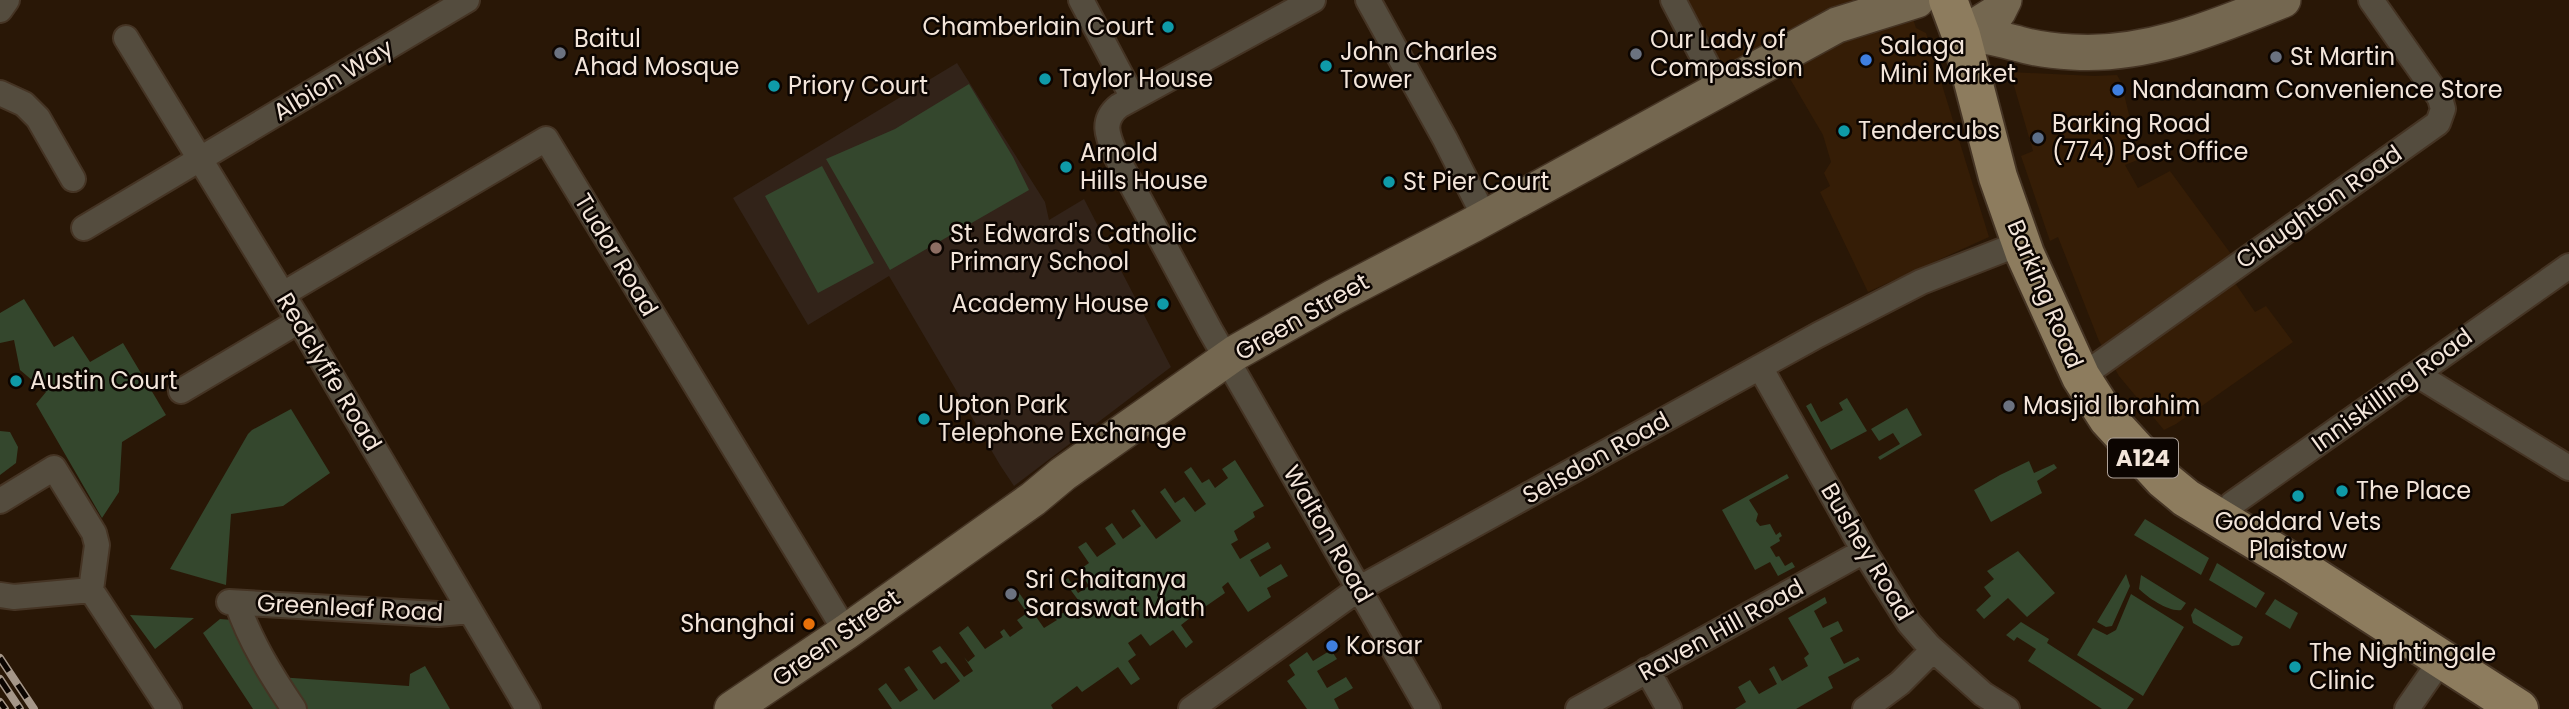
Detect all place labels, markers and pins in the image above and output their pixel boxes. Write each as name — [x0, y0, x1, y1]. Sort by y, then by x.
place label: Chamberlain Court — [922, 10, 1154, 43]
marker: Chamberlain Court — [1160, 19, 1176, 35]
place label: Baitul Ahad Mosque — [574, 22, 739, 83]
place label: Our Lady of Compassion — [1650, 23, 1803, 84]
place label: Salaga Mini Market — [1880, 29, 2016, 90]
place label: John Charles Tower — [1340, 35, 1498, 96]
place label: St Martin — [2290, 40, 2395, 73]
marker: Baitul Ahad Mosque — [552, 45, 568, 61]
marker: Our Lady of Compassion — [1628, 46, 1644, 62]
marker: St Martin — [2268, 49, 2284, 65]
marker: Salaga Mini Market — [1858, 52, 1874, 68]
marker: John Charles Tower — [1318, 58, 1334, 74]
place label: Taylor House — [1059, 62, 1213, 95]
place label: Priory Court — [788, 69, 928, 102]
marker: Taylor House — [1037, 71, 1053, 87]
place label: Nandanam Convenience Store — [2132, 73, 2503, 106]
marker: Priory Court — [766, 78, 782, 94]
marker: Nandanam Convenience Store — [2110, 82, 2126, 98]
place label: Barking Road (774) Post Office — [2052, 107, 2248, 168]
place label: Tendercubs — [1858, 114, 2000, 147]
marker: Tendercubs — [1836, 123, 1852, 139]
marker: Barking Road (774) Post Office — [2030, 130, 2046, 146]
place label: Arnold Hills House — [1080, 136, 1208, 197]
marker: Arnold Hills House — [1058, 159, 1074, 175]
place label: St Pier Court — [1403, 165, 1549, 198]
marker: St Pier Court — [1381, 174, 1397, 190]
place label: St. Edward's Catholic Primary School — [950, 217, 1197, 278]
marker: St. Edward's Catholic Primary School — [928, 240, 944, 256]
place label: Academy House — [952, 287, 1149, 320]
marker: Academy House — [1155, 296, 1171, 312]
place label: Austin Court — [30, 364, 177, 397]
marker: Austin Court — [8, 373, 24, 389]
place label: Upton Park Telephone Exchange — [938, 388, 1187, 449]
place label: Masjid Ibrahim — [2023, 389, 2200, 422]
marker: Masjid Ibrahim — [2001, 398, 2017, 414]
marker: Upton Park Telephone Exchange — [916, 411, 932, 427]
place label: The Place — [2356, 474, 2471, 507]
marker: The Place — [2334, 483, 2350, 499]
marker: Goddard Vets Plaistow — [2290, 488, 2306, 504]
place label: Goddard Vets Plaistow — [2215, 505, 2381, 566]
place label: Sri Chaitanya Saraswat Math — [1025, 563, 1205, 624]
marker: Sri Chaitanya Saraswat Math — [1003, 586, 1019, 602]
place label: Shanghai — [680, 607, 795, 640]
marker: Shanghai — [801, 616, 817, 632]
place label: Korsar — [1346, 629, 1422, 662]
place label: The Nightingale Clinic — [2309, 636, 2496, 697]
marker: Korsar — [1324, 638, 1340, 654]
marker: The Nightingale Clinic — [2287, 659, 2303, 675]

